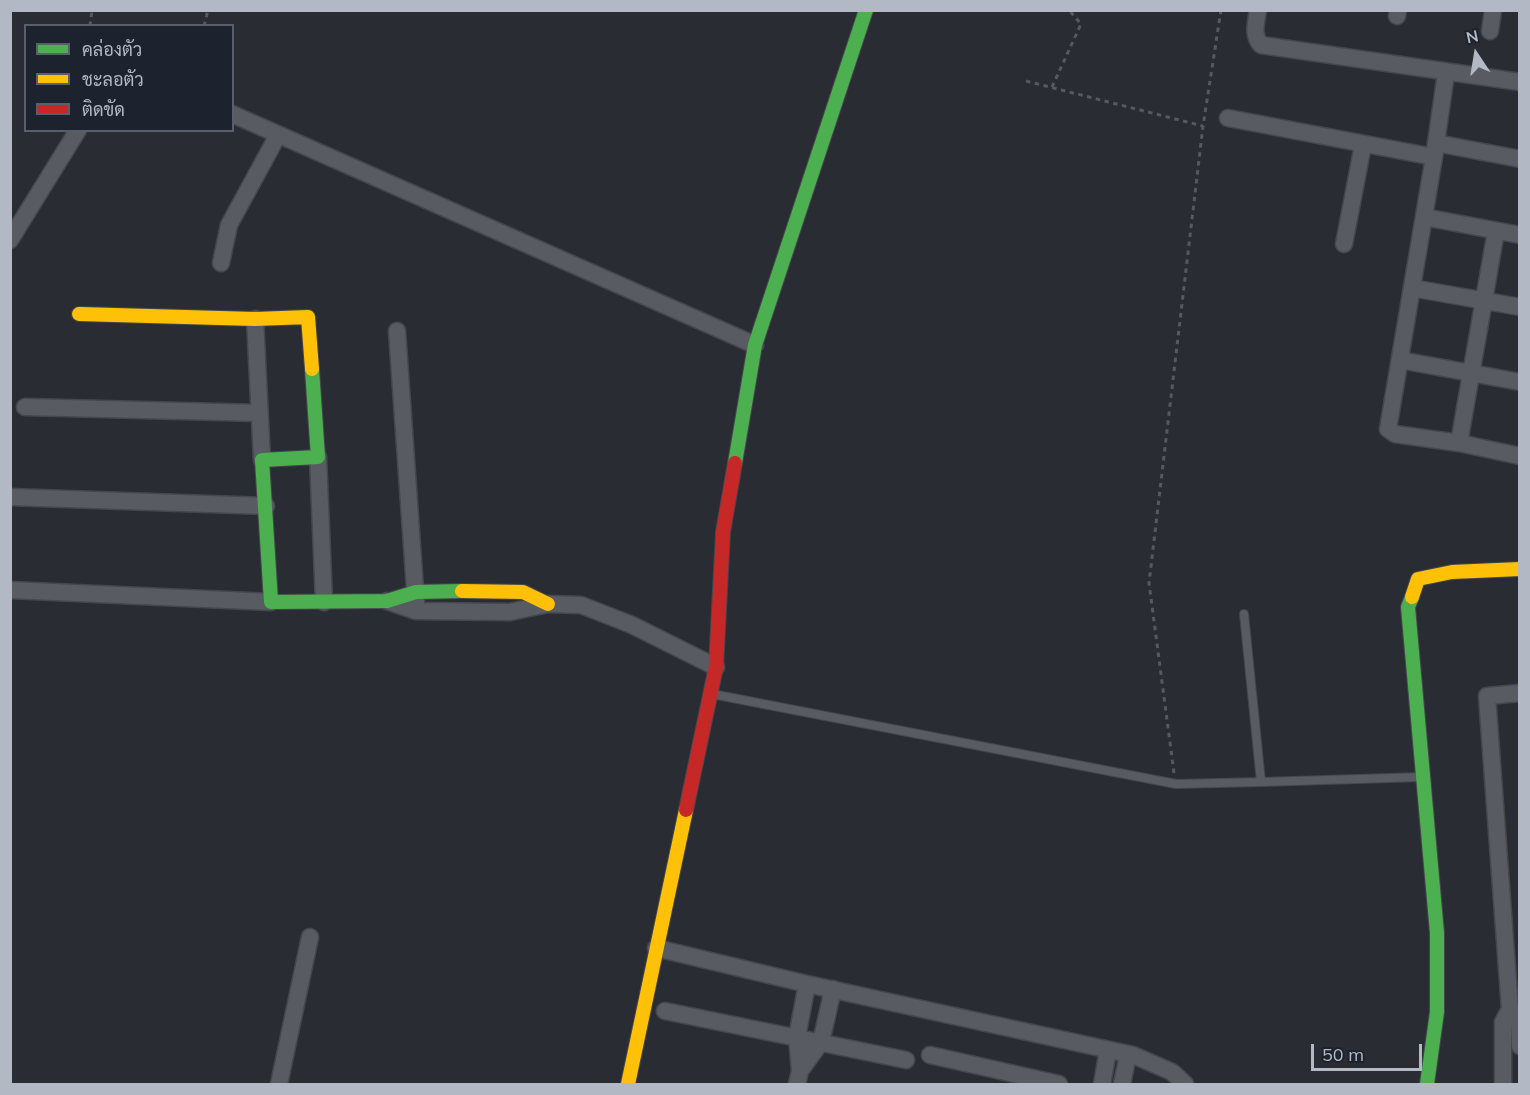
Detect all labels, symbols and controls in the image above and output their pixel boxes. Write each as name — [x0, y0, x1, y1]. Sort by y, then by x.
legend — [24, 24, 234, 132]
north arrow — [1446, 24, 1506, 84]
text: N — [1464, 25, 1480, 47]
text: คล่องตัว — [82, 38, 142, 61]
text: ชะลอตัว — [82, 68, 144, 91]
text: ติดขัด — [82, 98, 125, 121]
scale bar — [1314, 1032, 1425, 1070]
text: 50 m — [1322, 1043, 1364, 1066]

